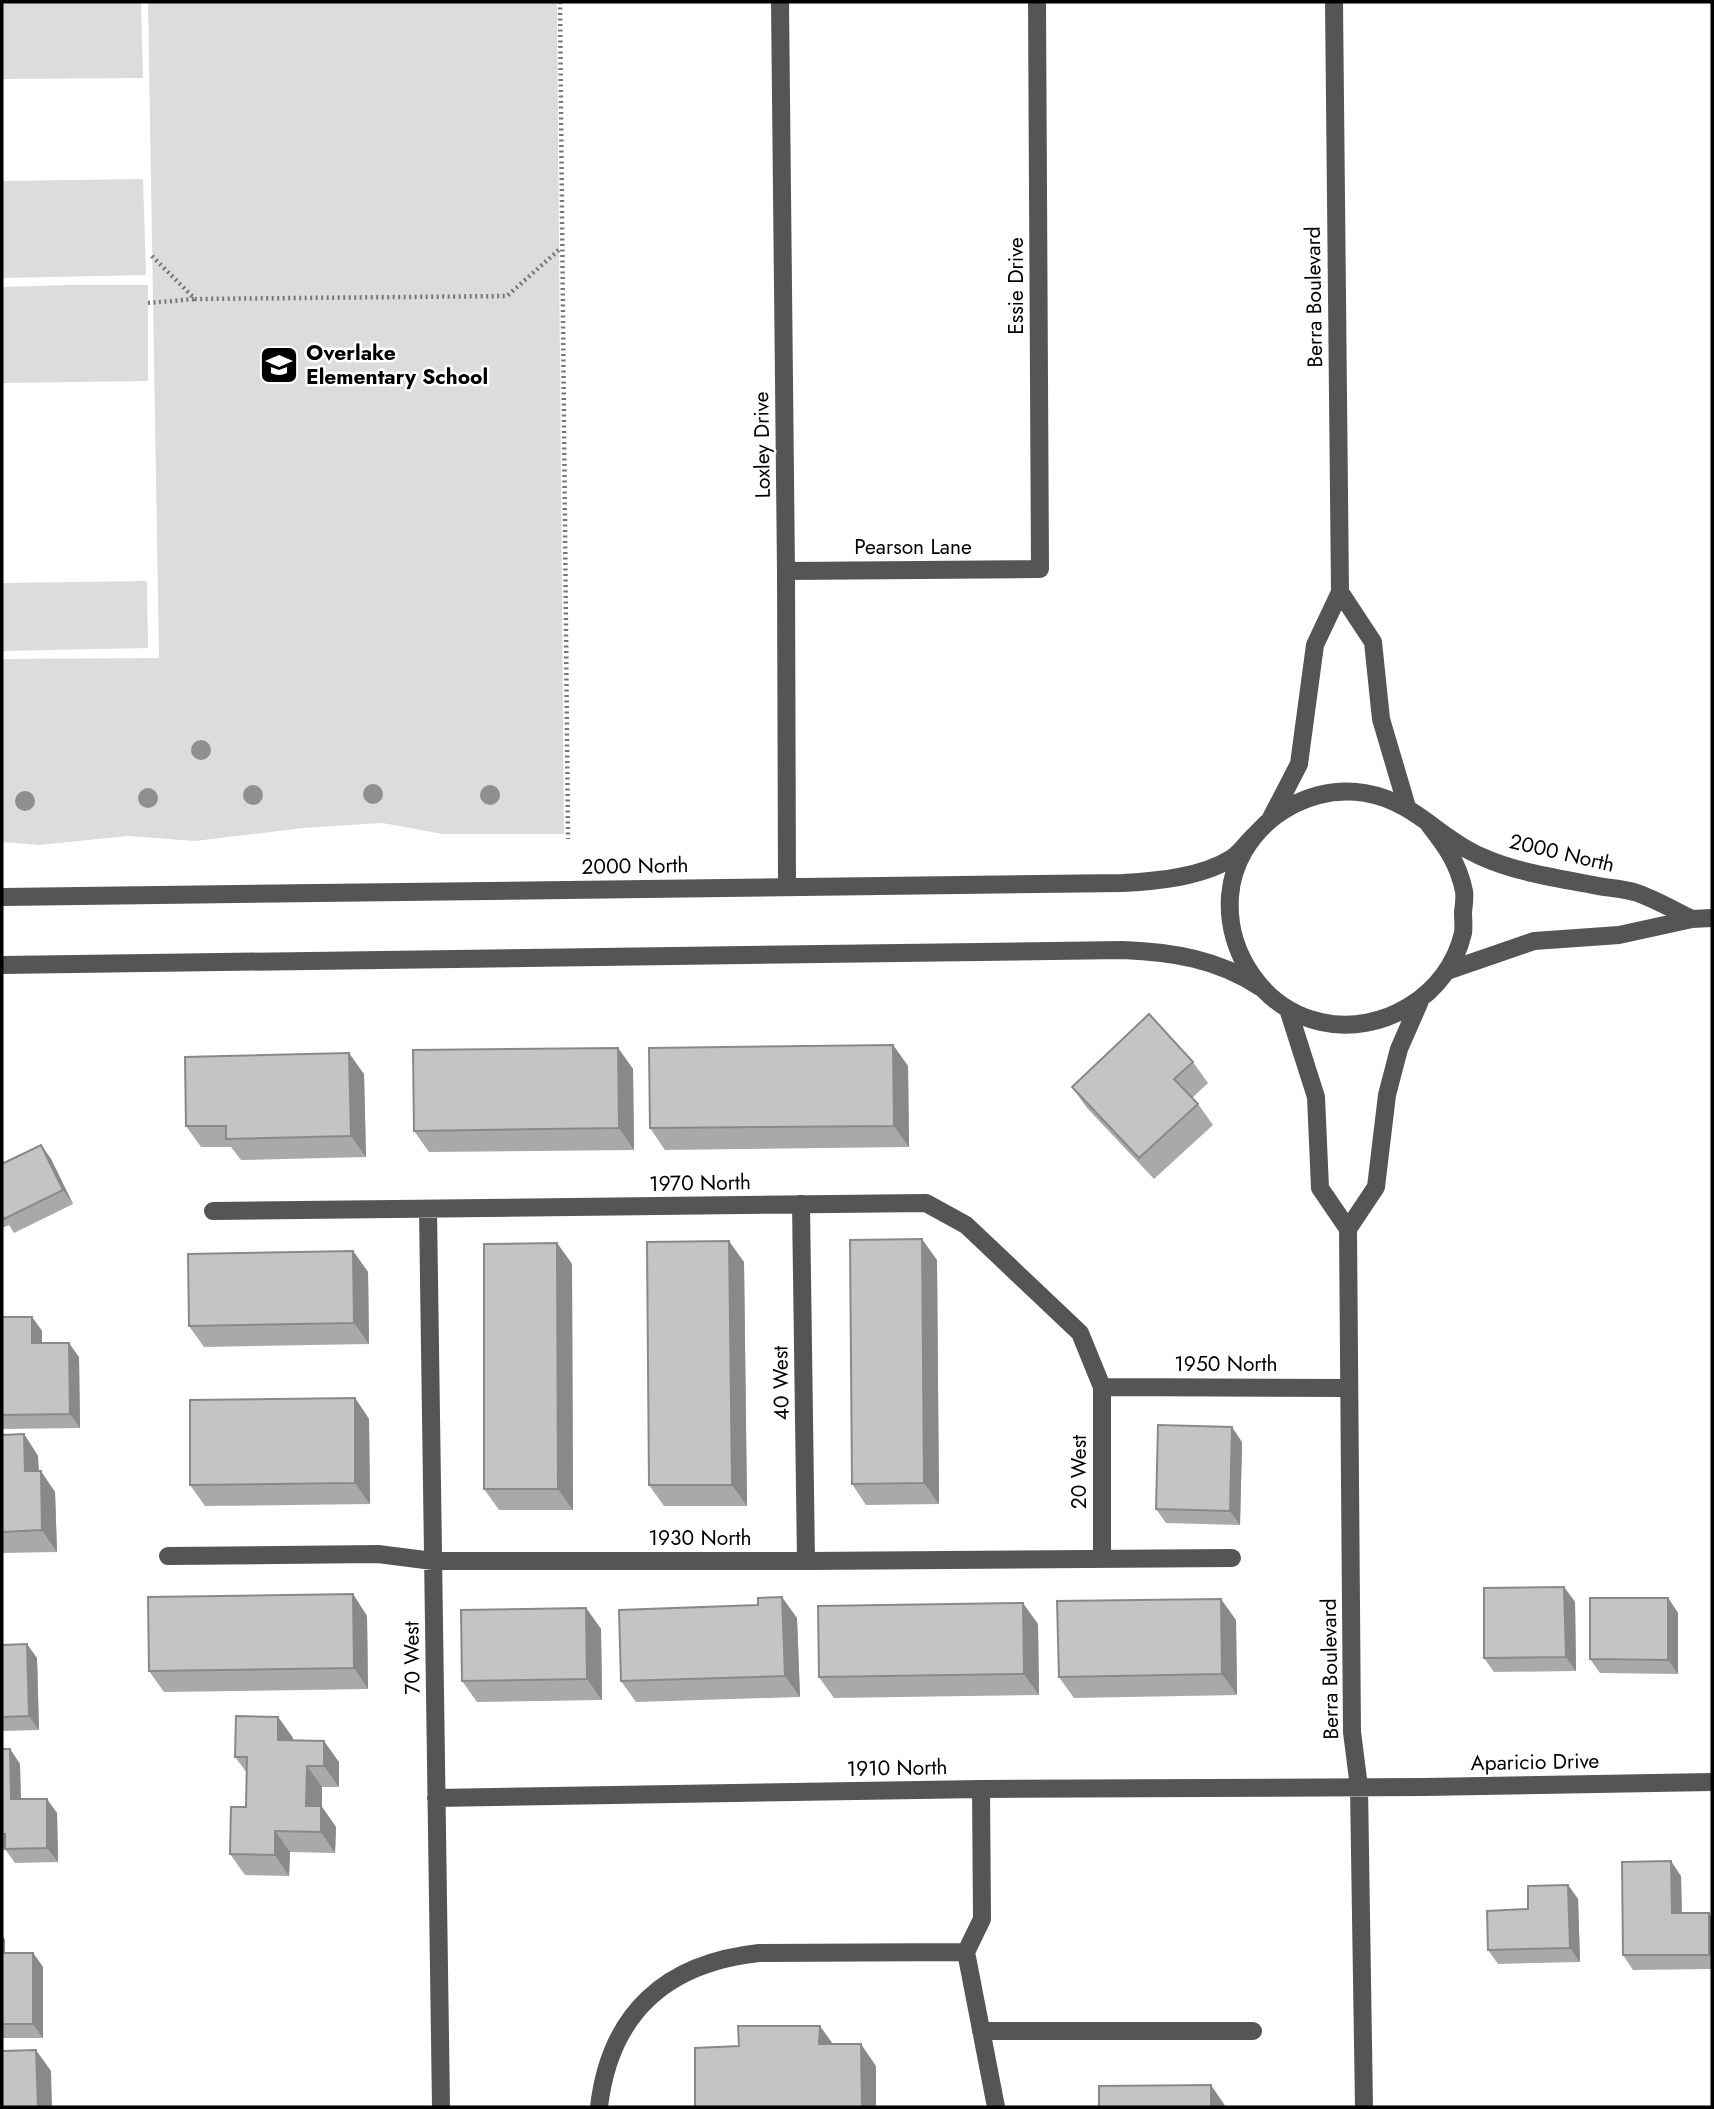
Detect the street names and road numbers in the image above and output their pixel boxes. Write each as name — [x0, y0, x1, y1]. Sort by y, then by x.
street label: Berra Boulevard — [1298, 226, 1330, 368]
street label: Essie Drive — [1001, 237, 1031, 335]
street label: Loxley Drive — [746, 391, 778, 499]
street label: Pearson Lane — [854, 532, 972, 562]
street label: 2000 North — [1506, 826, 1618, 880]
street label: 2000 North — [581, 850, 689, 882]
street label: 1970 North — [649, 1167, 751, 1199]
street label: 40 West — [765, 1345, 797, 1421]
street label: 1950 North — [1174, 1349, 1278, 1379]
street label: 20 West — [1064, 1435, 1094, 1509]
street label: 1930 North — [649, 1523, 751, 1553]
street label: Berra Boulevard — [1314, 1598, 1346, 1740]
street label: 70 West — [396, 1621, 428, 1695]
street label: Aparicio Drive — [1470, 1746, 1600, 1778]
street label: 1910 North — [846, 1752, 948, 1784]

